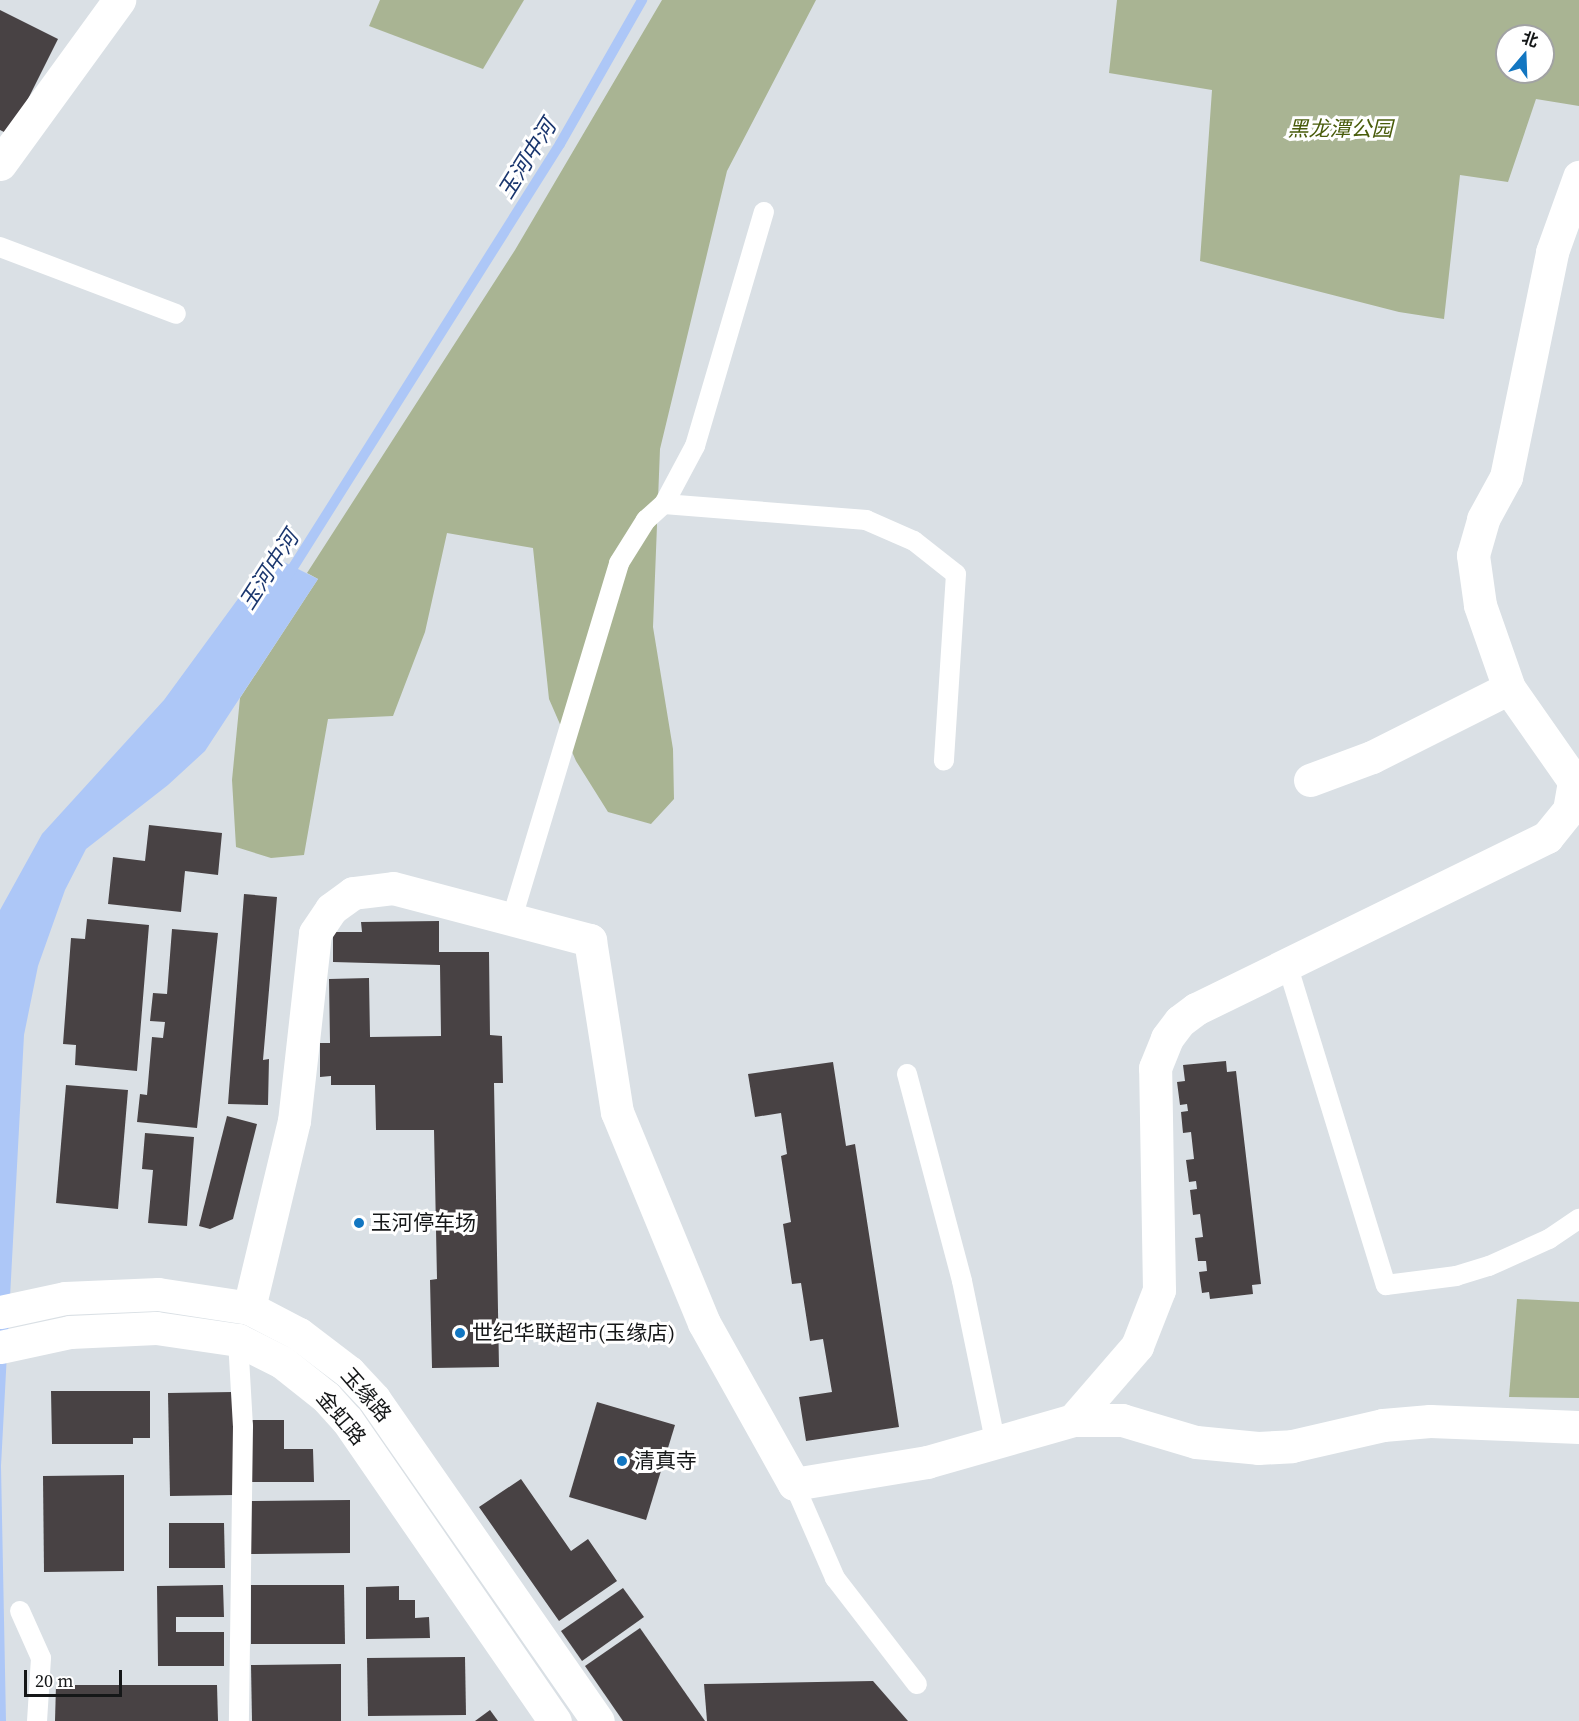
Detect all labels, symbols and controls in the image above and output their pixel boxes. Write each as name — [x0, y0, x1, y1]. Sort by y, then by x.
north arrow — [1495, 24, 1555, 84]
text: 北 — [1519, 26, 1541, 52]
water label: 玉河中河 — [492, 115, 562, 203]
park label: 黑龙潭公园 — [1288, 116, 1392, 142]
water label: 玉河中河 — [234, 526, 304, 614]
place label: 玉河停车场 — [371, 1210, 476, 1236]
marker: 玉河停车场 — [352, 1216, 366, 1230]
place label: 世纪华联超市(玉缘店) — [472, 1320, 675, 1346]
marker: 世纪华联超市(玉缘店) — [453, 1326, 467, 1340]
street label: 玉缘路 — [336, 1363, 396, 1427]
street label: 金虹路 — [311, 1386, 371, 1450]
place label: 清真寺 — [634, 1448, 697, 1474]
marker: 清真寺 — [615, 1454, 629, 1468]
scale bar — [27, 1658, 124, 1696]
text: 20 m — [35, 1668, 73, 1693]

